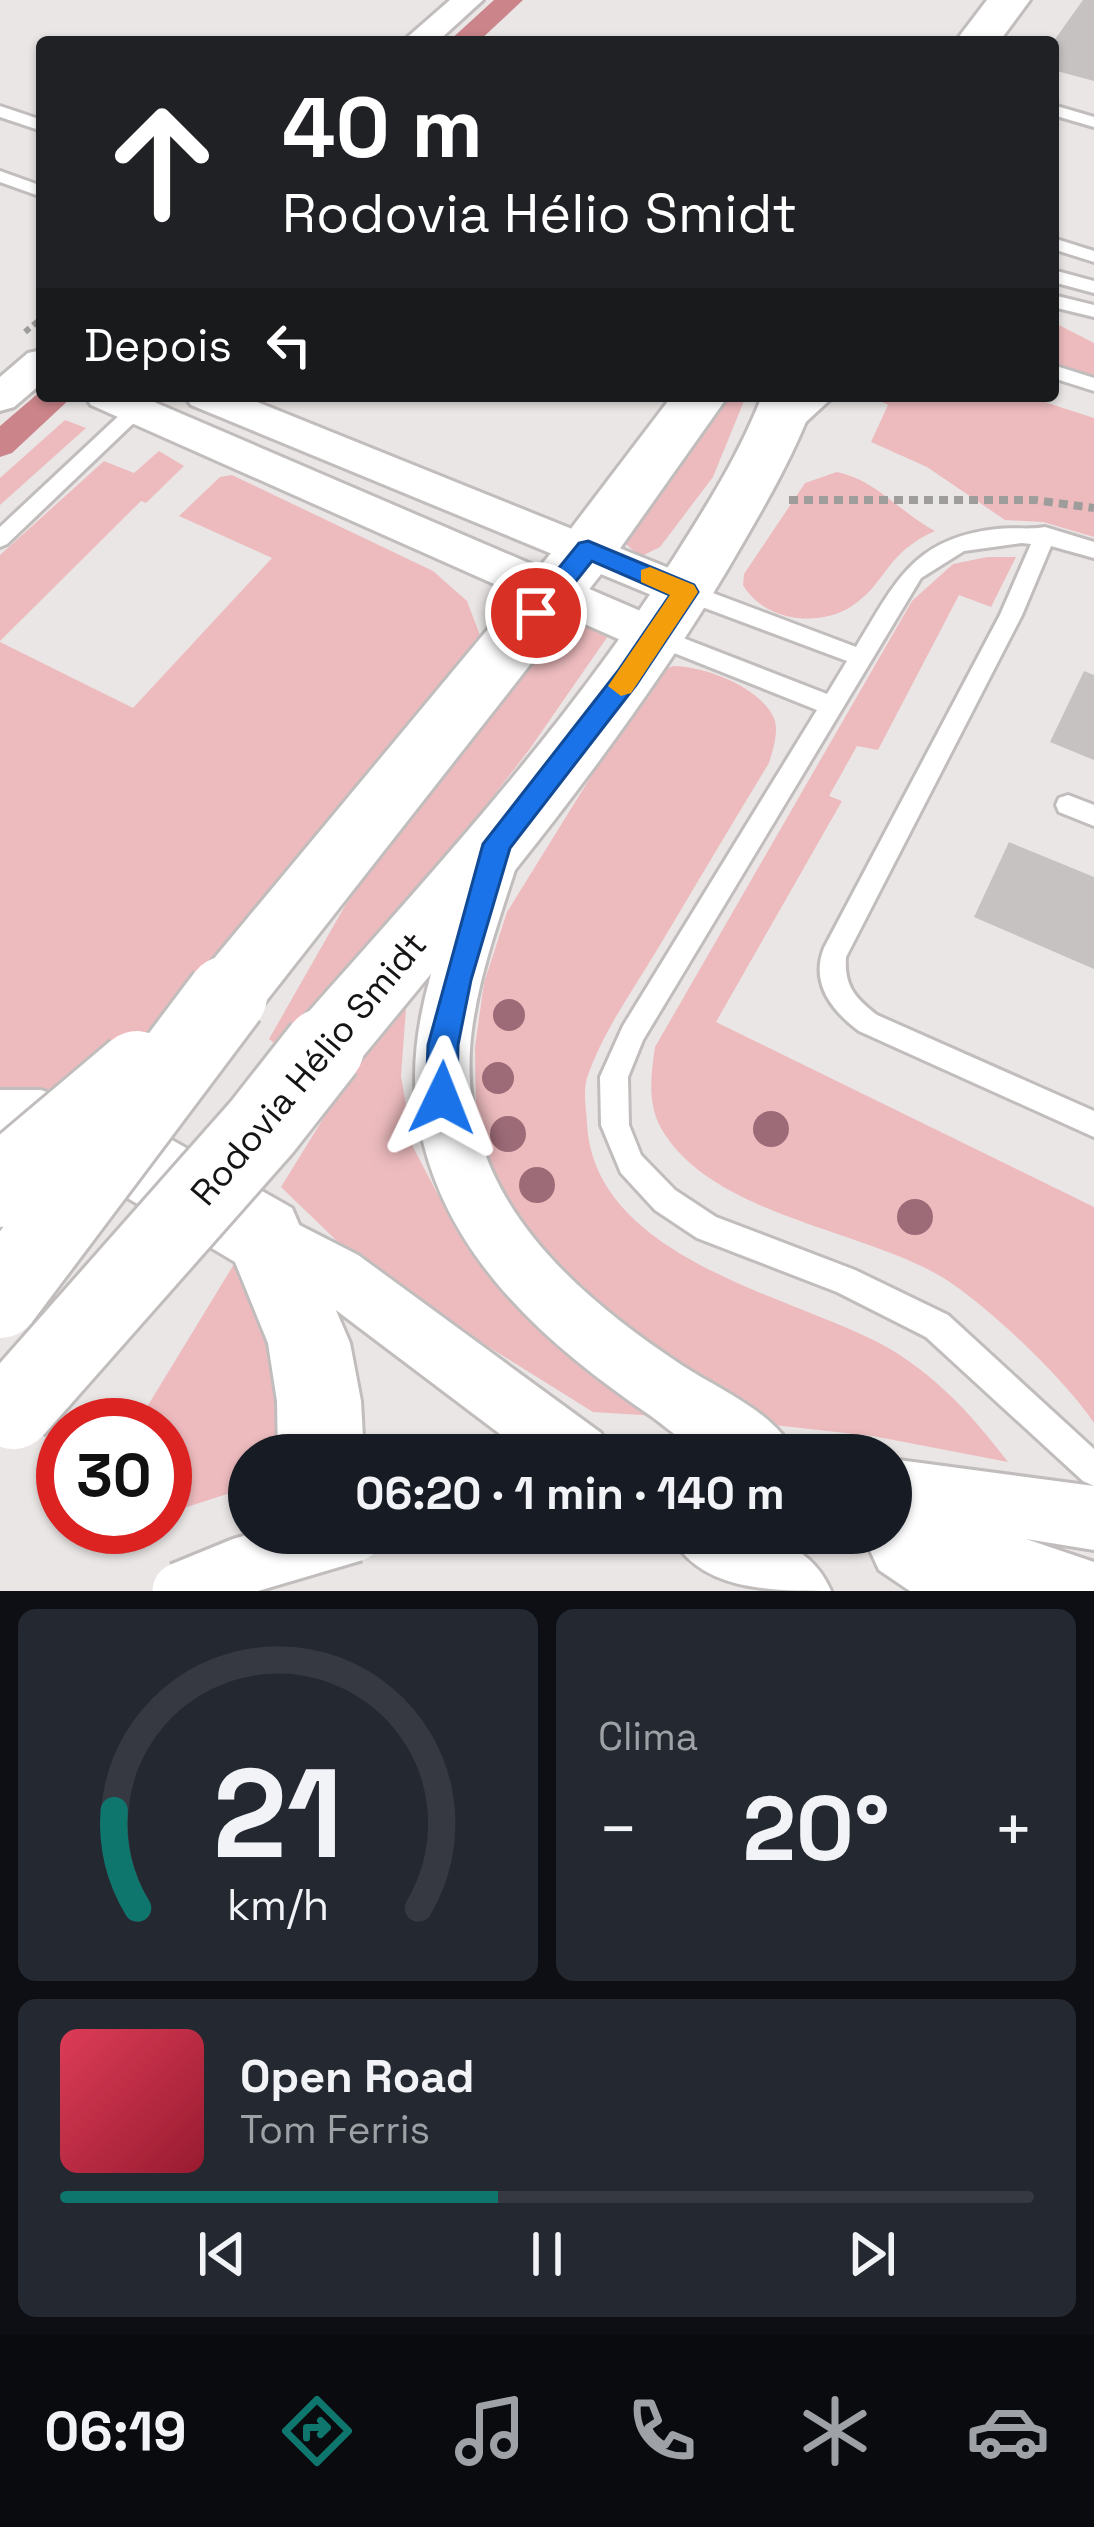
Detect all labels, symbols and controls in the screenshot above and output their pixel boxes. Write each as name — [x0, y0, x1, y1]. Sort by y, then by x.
text: 40 m — [282, 74, 483, 182]
icon: ahead — [84, 84, 240, 240]
text: Rodovia Hélio Smidt — [282, 179, 797, 248]
icon: left — [256, 312, 322, 378]
text: Depois — [84, 317, 232, 374]
pin — [485, 562, 587, 664]
icon: arrive — [503, 580, 569, 646]
street label: Rodovia Hélio Smidt — [181, 922, 437, 1215]
position arrow — [379, 1035, 505, 1161]
speed limit sign: 30 — [36, 1398, 192, 1554]
text: 06:20 · 1 min · 140 m — [355, 1465, 785, 1522]
text: Clima — [598, 1712, 698, 1761]
text: 21 — [213, 1734, 343, 1893]
text: 20° — [742, 1771, 890, 1886]
text: − — [598, 1787, 639, 1871]
text: + — [993, 1787, 1034, 1871]
text: km/h — [227, 1878, 329, 1933]
text: Open Road — [240, 2048, 475, 2105]
text: Tom Ferris — [240, 2105, 430, 2154]
icon: previous — [189, 2221, 255, 2287]
icon: pause — [514, 2221, 580, 2287]
icon: next — [839, 2221, 905, 2287]
icon: directions — [275, 2389, 359, 2473]
icon: music — [448, 2389, 532, 2473]
icon: phone — [620, 2389, 704, 2473]
icon: climate — [793, 2389, 877, 2473]
icon: car — [966, 2389, 1050, 2473]
text: 06:19 — [44, 2397, 187, 2466]

